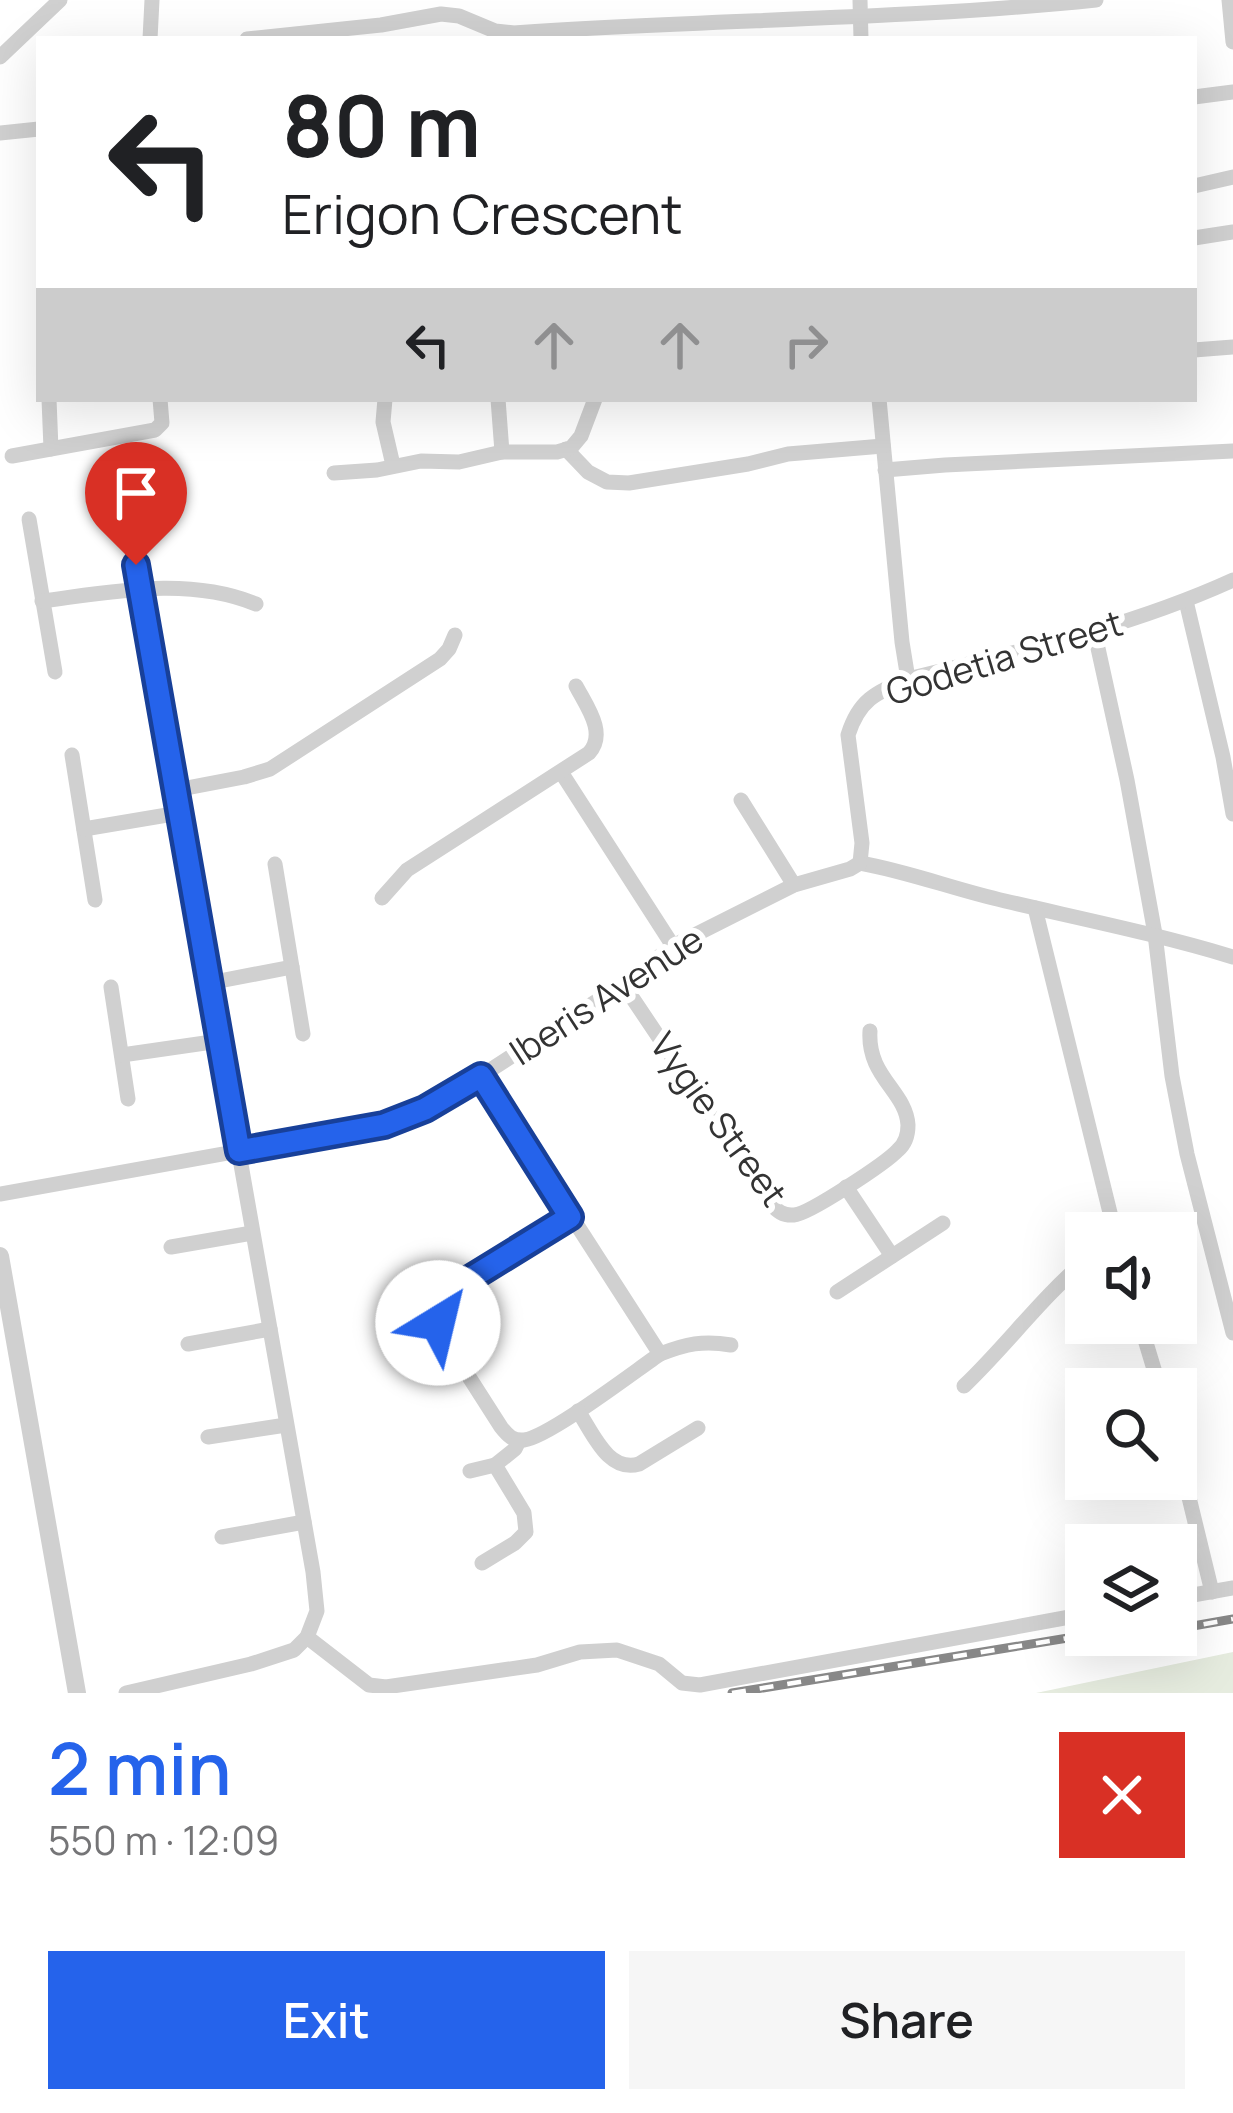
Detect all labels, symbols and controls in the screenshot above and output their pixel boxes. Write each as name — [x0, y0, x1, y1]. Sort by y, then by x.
text: 80 m — [282, 67, 481, 182]
icon: left — [84, 84, 240, 240]
text: Erigon Crescent — [282, 176, 683, 250]
icon: left — [395, 312, 461, 378]
icon: ahead — [521, 312, 587, 378]
icon: ahead — [647, 312, 713, 378]
icon: right — [773, 312, 839, 378]
pin — [85, 442, 187, 565]
icon: arrive — [103, 460, 169, 526]
street label: Godetia Street — [880, 598, 1128, 716]
street label: Iberis Avenue — [500, 914, 712, 1076]
street label: Vygie Street — [639, 1022, 799, 1216]
map controls — [1065, 1212, 1197, 1656]
button: sound — [1065, 1212, 1197, 1344]
position arrow — [375, 1260, 501, 1386]
button: search — [1065, 1368, 1197, 1500]
button: layers — [1065, 1524, 1197, 1656]
text: 2 min — [48, 1718, 232, 1817]
button: close — [1059, 1732, 1185, 1858]
text: 550 m · 12:09 — [48, 1813, 279, 1867]
button: Exit — [48, 1951, 605, 2089]
button: Share — [629, 1951, 1185, 2089]

